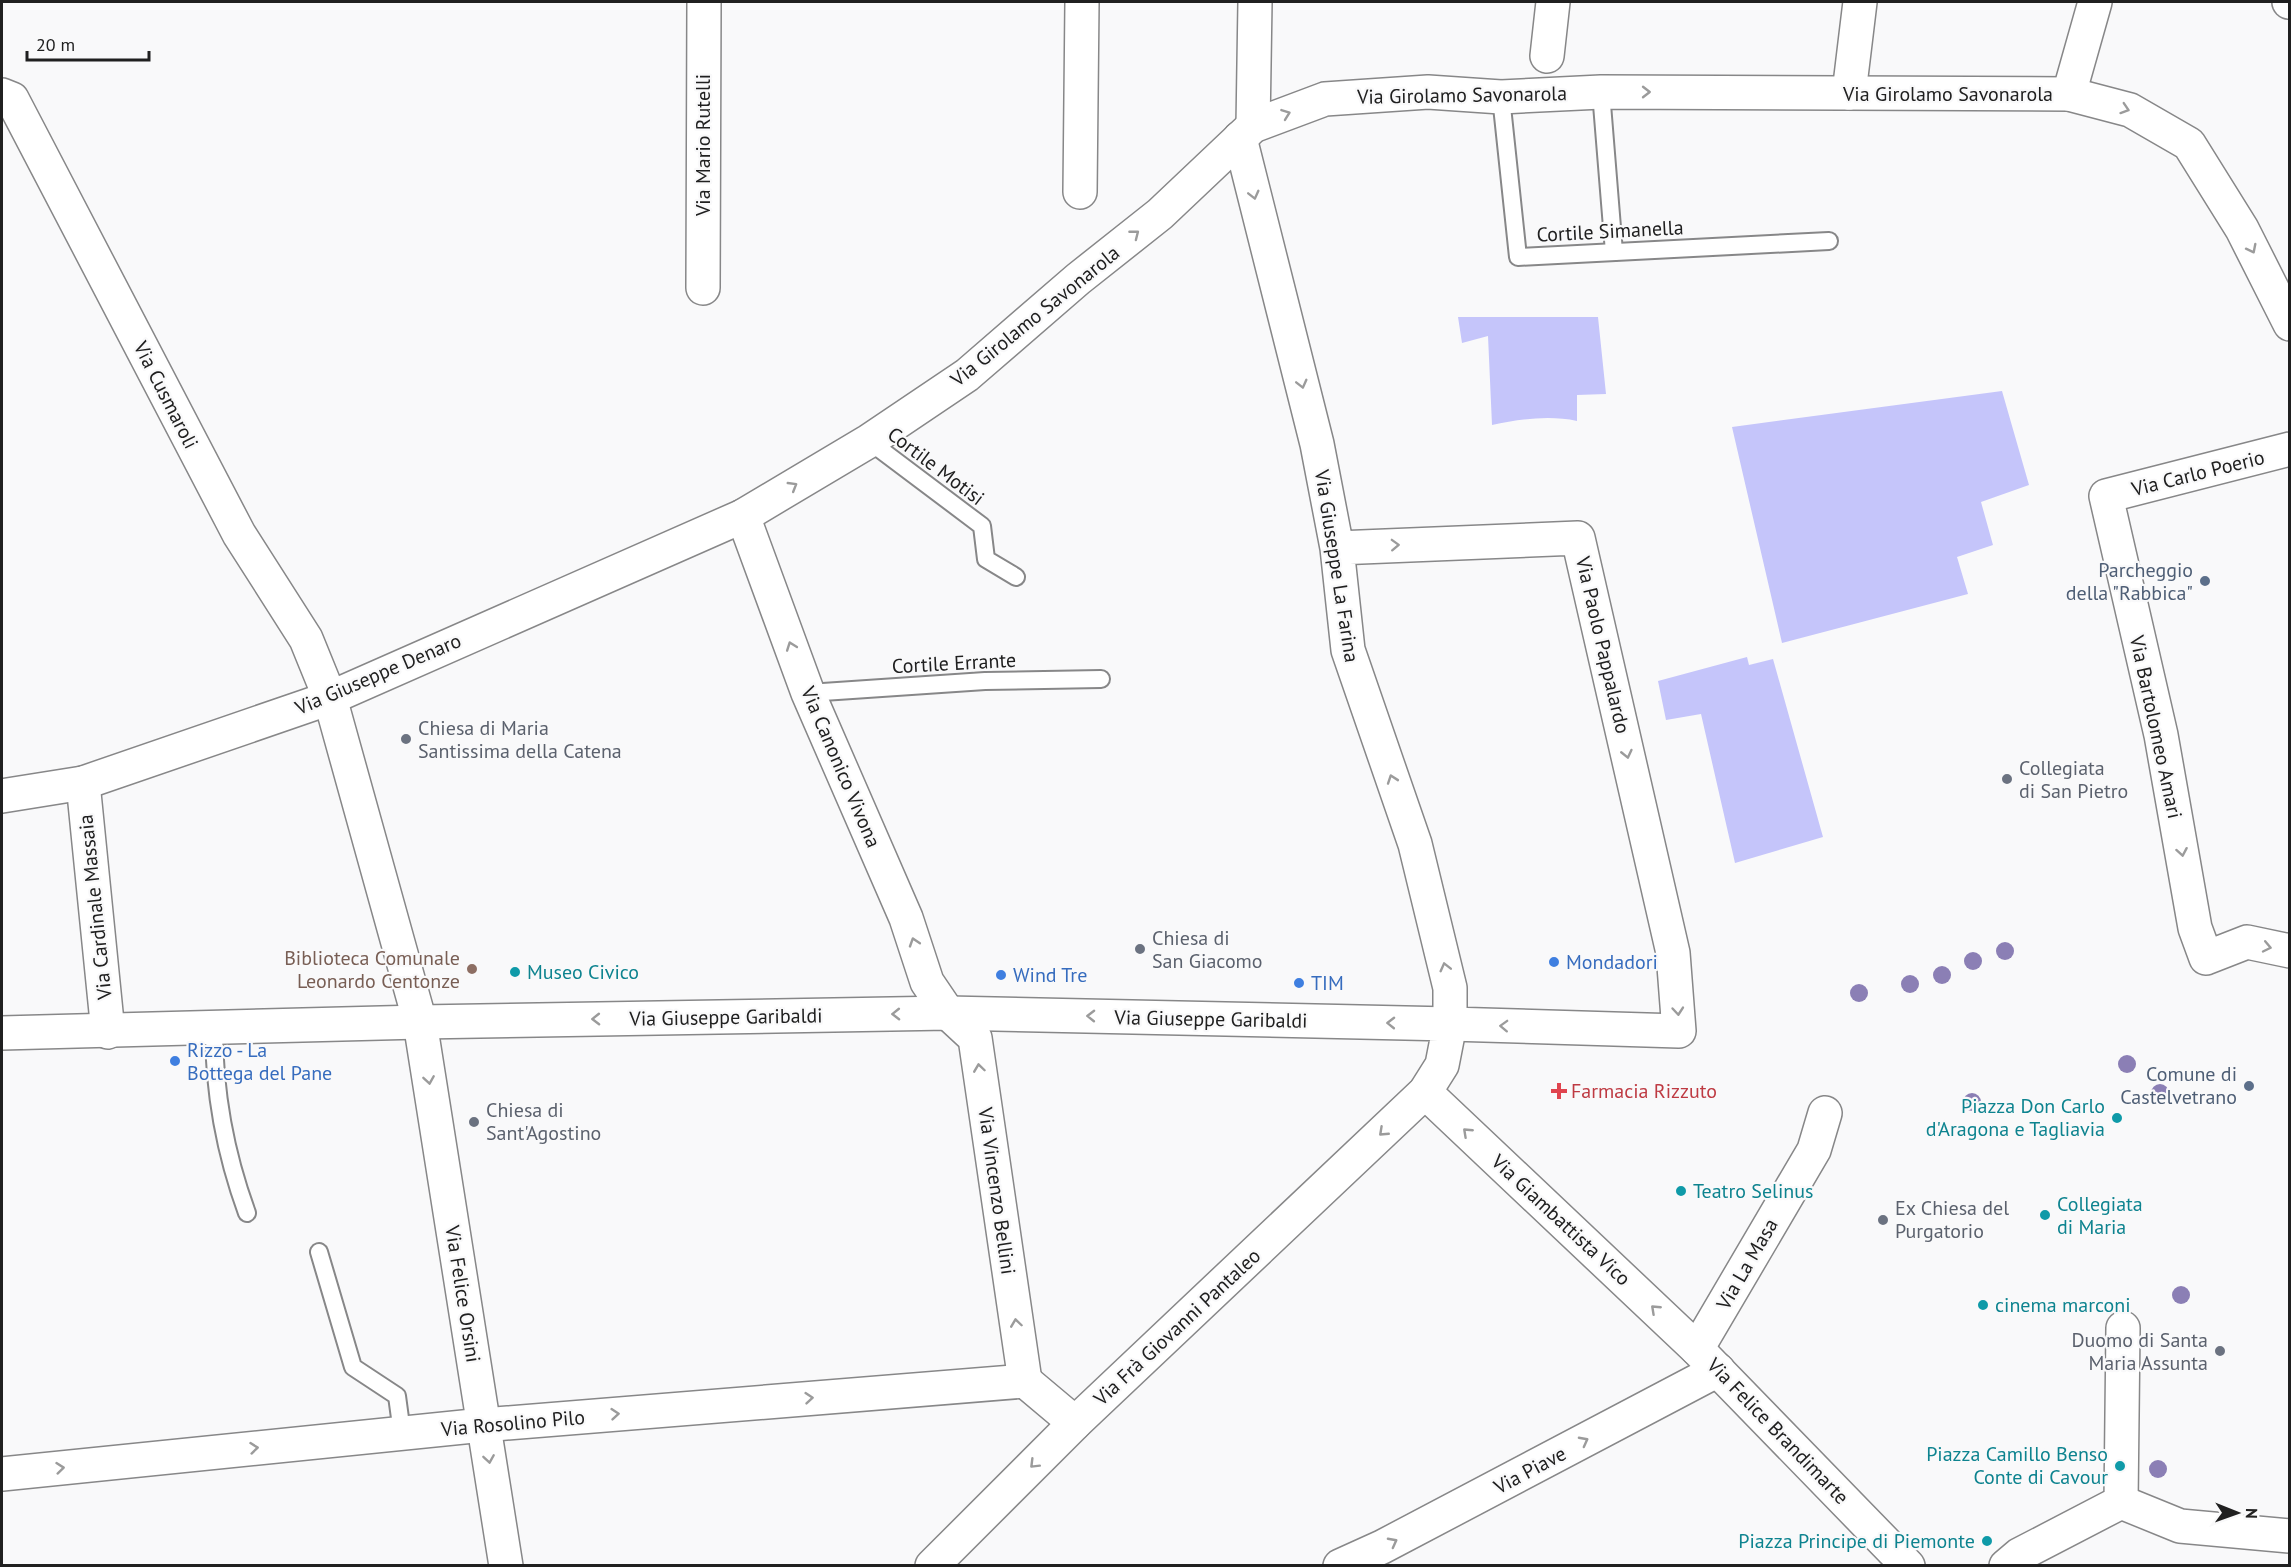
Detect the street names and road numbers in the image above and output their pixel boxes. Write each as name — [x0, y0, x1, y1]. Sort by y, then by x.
street label: Via Mario Rutelli — [690, 74, 716, 217]
street label: Via Girolamo Savonarola — [1356, 80, 1567, 110]
street label: Via Girolamo Savonarola — [1842, 81, 2053, 107]
street label: Cortile Simanella — [1536, 214, 1684, 248]
street label: Via Girolamo Savonarola — [944, 240, 1125, 393]
street label: Via Cusmaroli — [127, 336, 204, 453]
street label: Cortile Motisi — [882, 421, 990, 511]
street label: Via Carlo Poerio — [2128, 444, 2267, 502]
street label: Via Giuseppe La Farina — [1309, 467, 1365, 664]
street label: Via Paolo Pappalardo — [1570, 553, 1636, 736]
street label: Via Giuseppe Denaro — [290, 627, 465, 721]
street label: Via Bartolomeo Amari — [2124, 632, 2188, 821]
street label: Cortile Errante — [891, 647, 1017, 679]
street label: Via Canonico Vivona — [795, 682, 887, 852]
street label: Via Cardinale Massaia — [72, 813, 118, 1002]
street label: Via Giuseppe Garibaldi — [628, 1002, 823, 1032]
street label: Via Giuseppe Garibaldi — [1113, 1004, 1308, 1034]
street label: Via Vincenzo Bellini — [972, 1105, 1022, 1276]
street label: Via Giambattista Vico — [1485, 1148, 1636, 1291]
street label: Via La Masa — [1710, 1214, 1784, 1315]
street label: Via Felice Orsini — [439, 1223, 487, 1364]
street label: Via Frà Giovanni Pantaleo — [1087, 1243, 1266, 1412]
street label: Via Felice Brandimarte — [1701, 1352, 1855, 1510]
street label: Via Rosolino Pilo — [439, 1404, 586, 1442]
street label: Via Piave — [1489, 1440, 1571, 1500]

